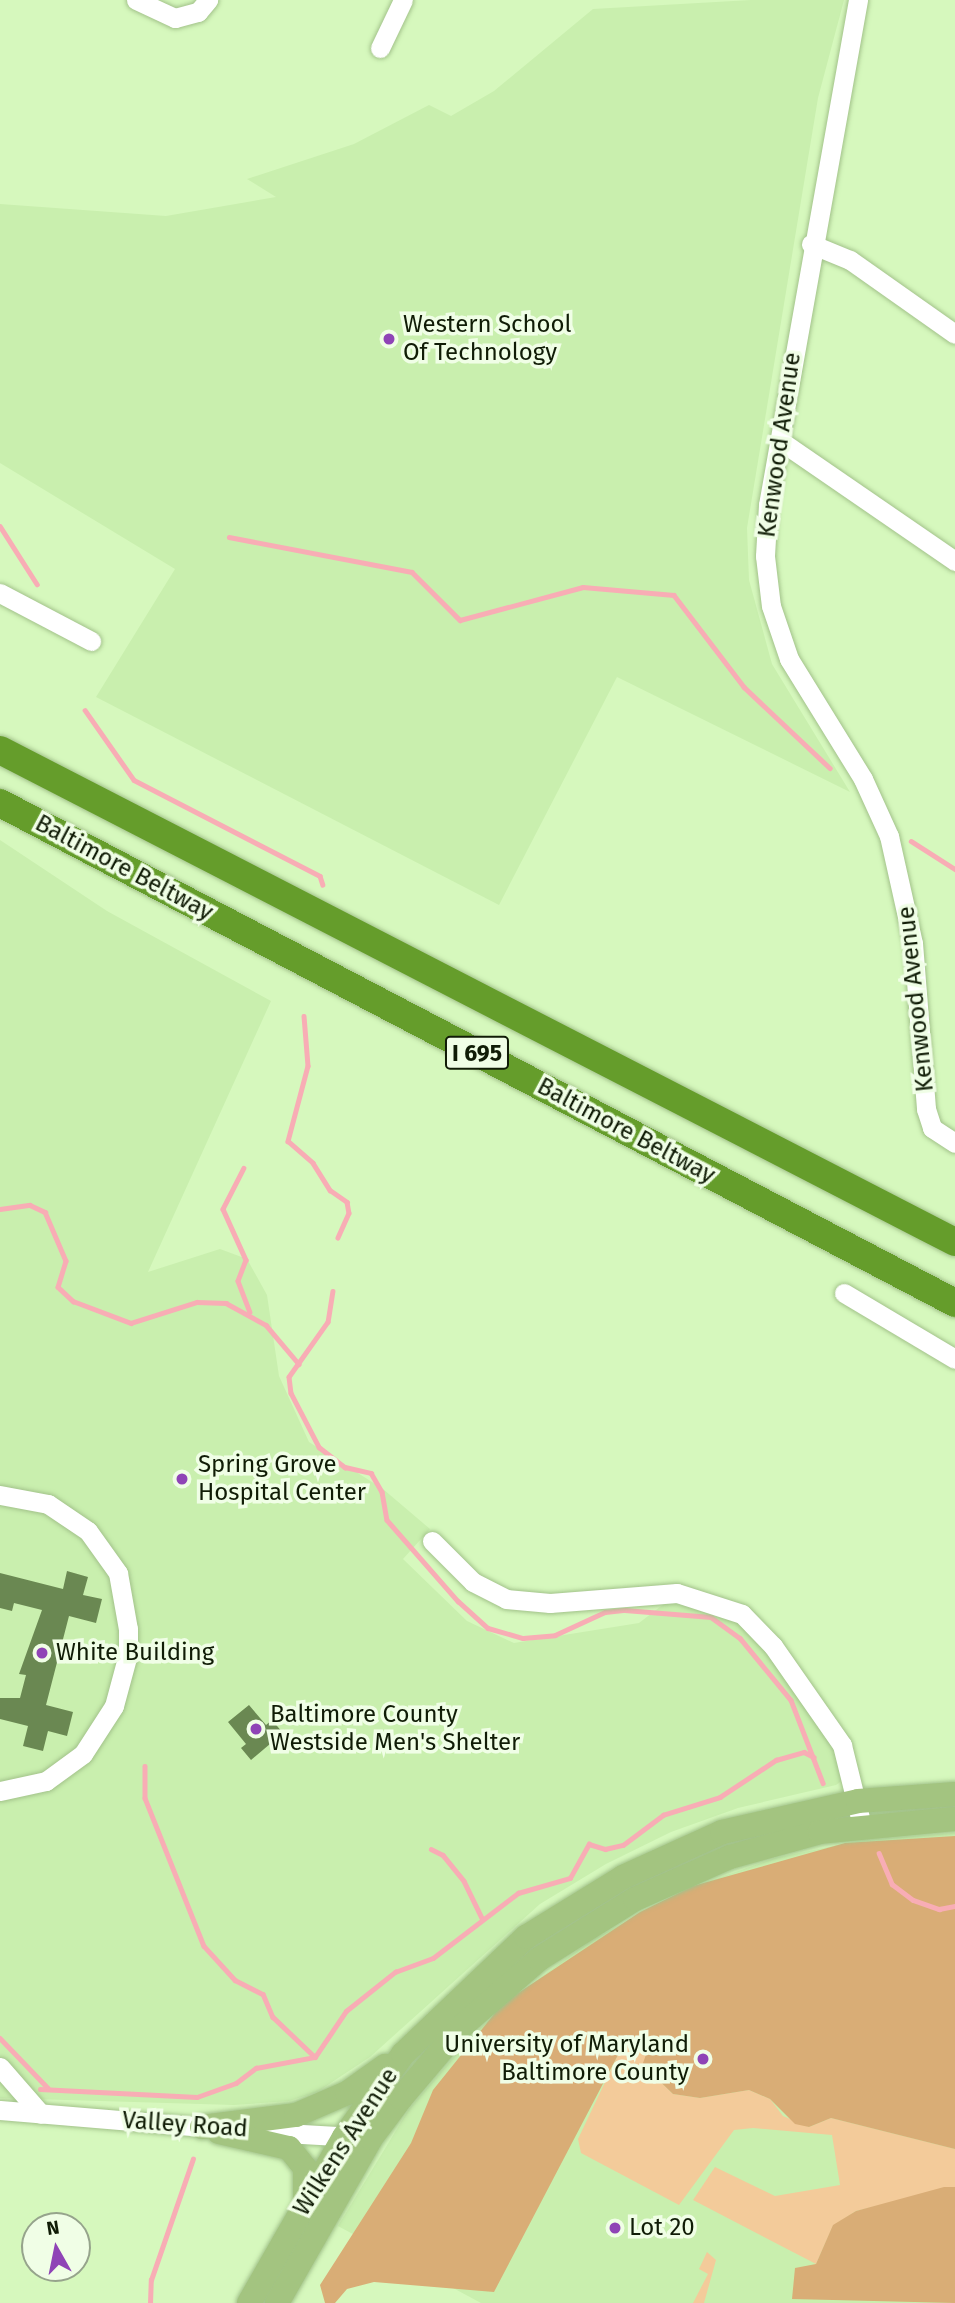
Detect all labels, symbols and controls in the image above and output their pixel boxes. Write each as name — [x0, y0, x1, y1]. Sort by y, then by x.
place label: Western School Of Technology — [403, 311, 572, 367]
marker: Western School Of Technology — [381, 331, 397, 347]
street label: Kenwood Avenue — [753, 351, 807, 539]
street label: Baltimore Beltway — [30, 809, 218, 927]
street label: Kenwood Avenue — [892, 905, 940, 1093]
road number: I 695 — [444, 1034, 510, 1072]
street label: Baltimore Beltway — [532, 1072, 720, 1190]
place label: Spring Grove Hospital Center — [198, 1451, 366, 1507]
marker: Spring Grove Hospital Center — [172, 1469, 192, 1489]
place label: White Building — [56, 1639, 214, 1667]
marker: White Building — [34, 1645, 50, 1661]
place label: Baltimore County Westside Men's Shelter — [270, 1701, 520, 1757]
marker: Baltimore County Westside Men's Shelter — [248, 1721, 264, 1737]
place label: University of Maryland Baltimore County — [444, 2031, 689, 2087]
marker: University of Maryland Baltimore County — [695, 2051, 711, 2067]
street label: Wilkens Avenue — [288, 2063, 404, 2221]
street label: Valley Road — [121, 2106, 249, 2144]
north arrow — [21, 2212, 91, 2282]
place label: Lot 20 — [629, 2214, 695, 2242]
text: N — [45, 2215, 61, 2240]
marker: Lot 20 — [607, 2220, 623, 2236]

